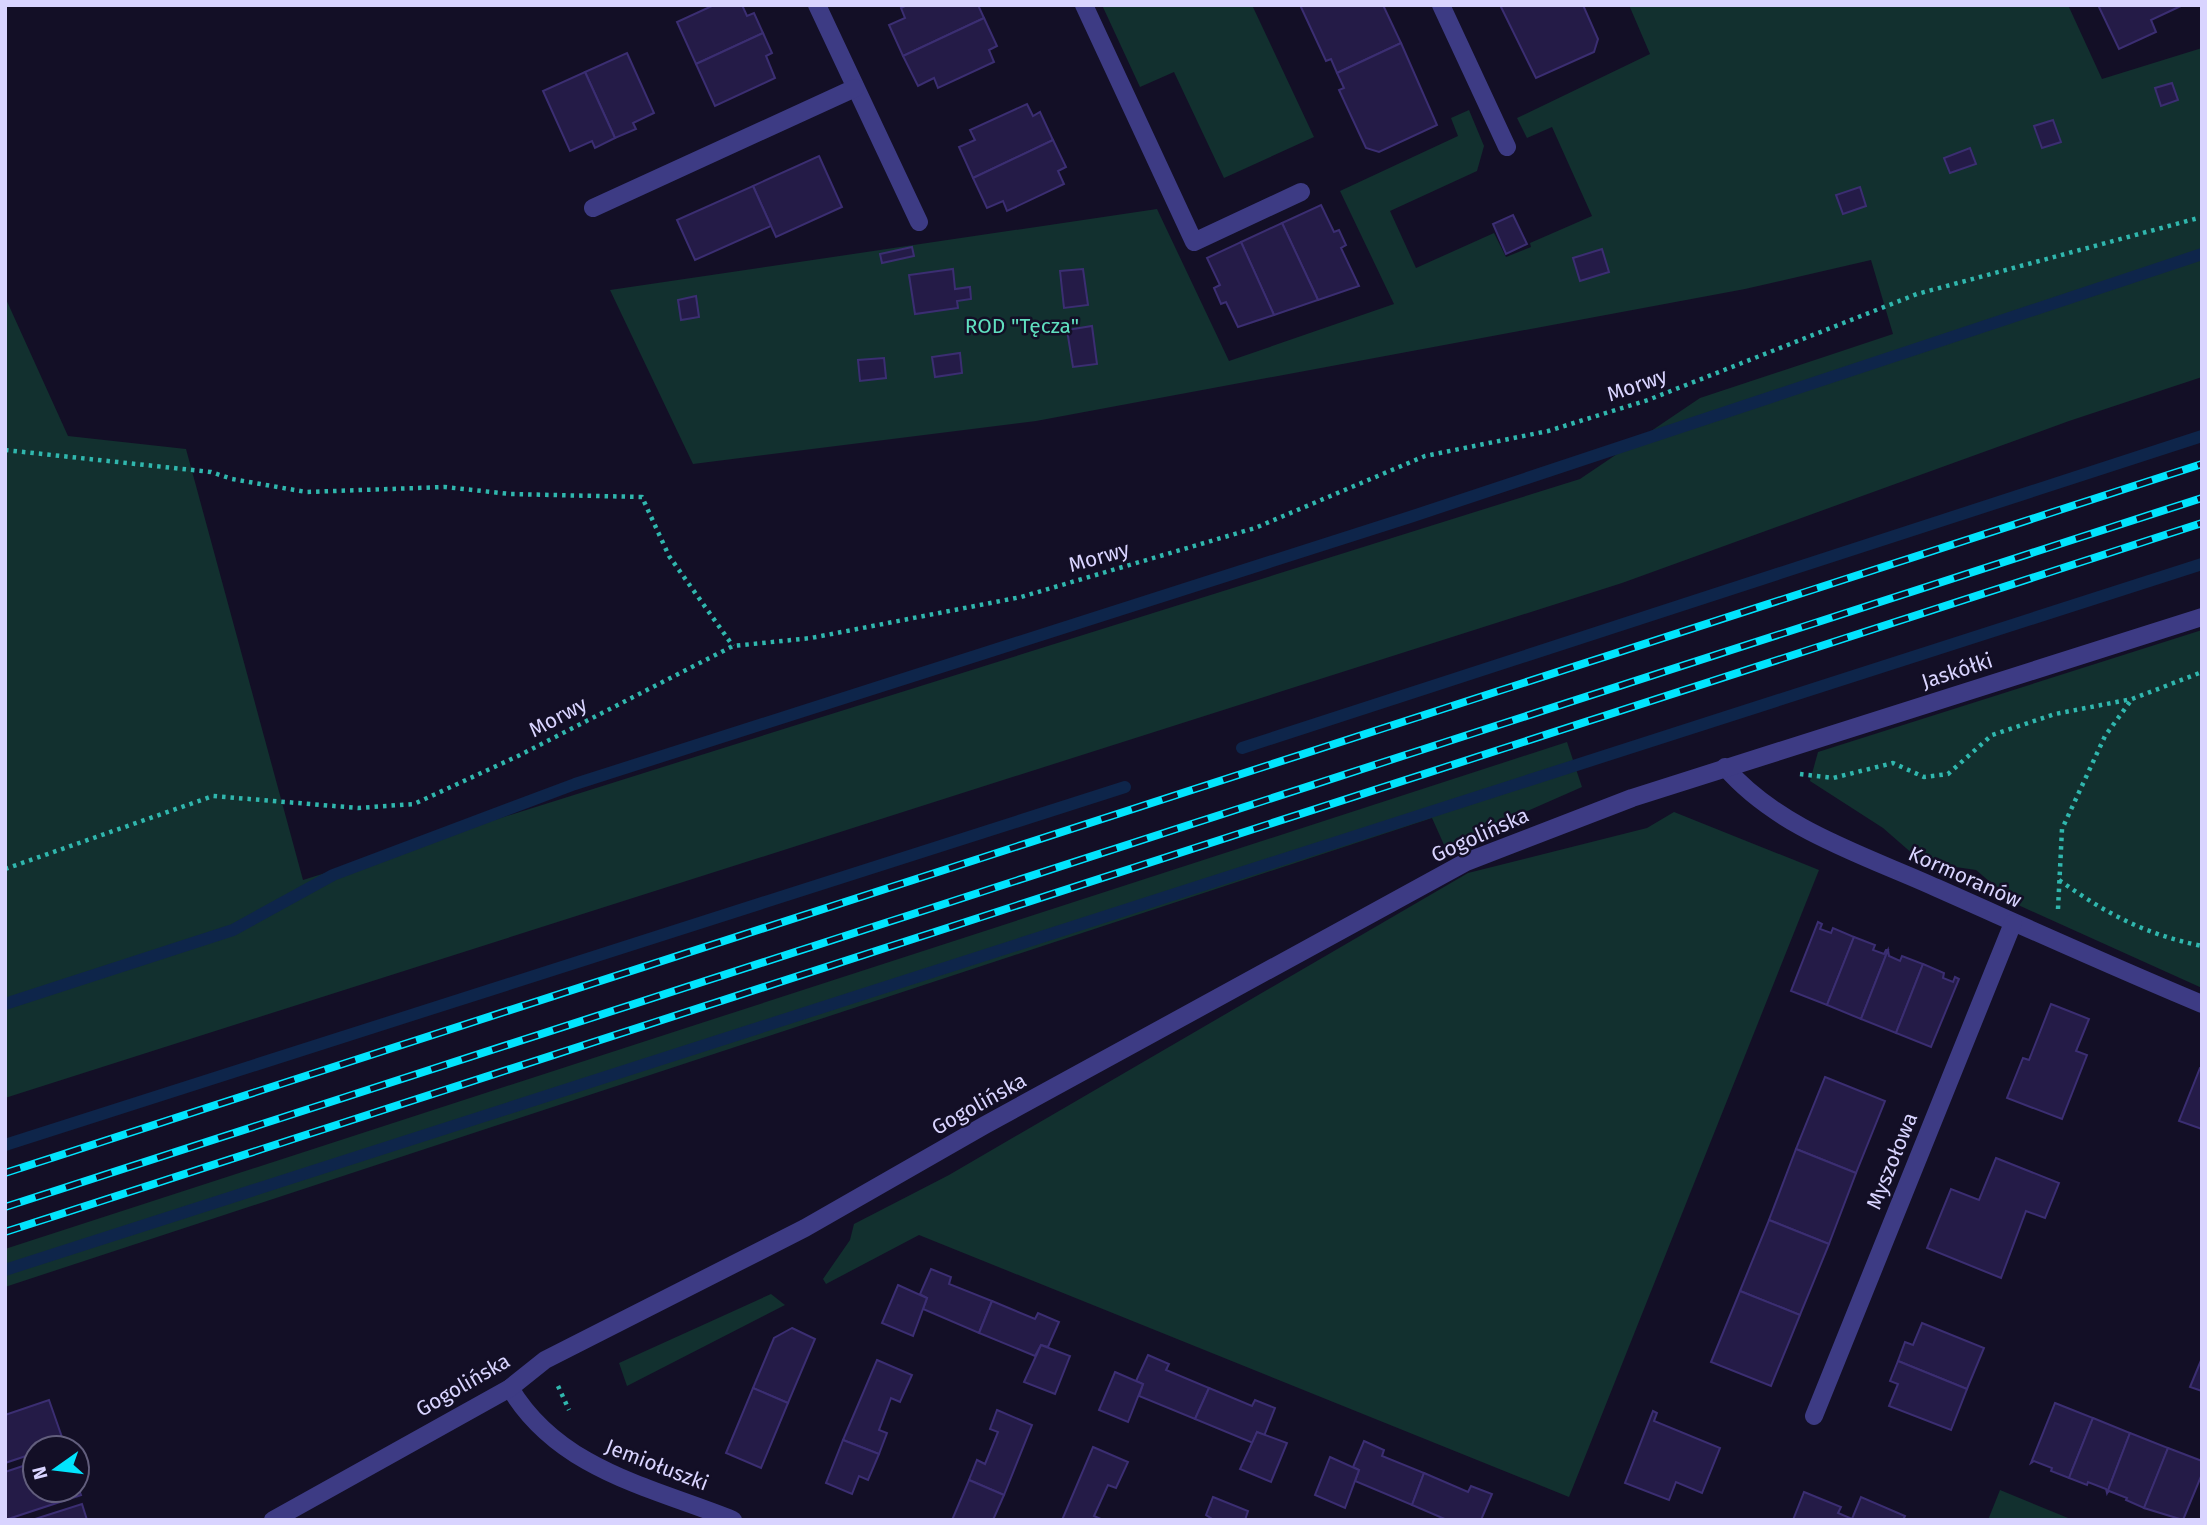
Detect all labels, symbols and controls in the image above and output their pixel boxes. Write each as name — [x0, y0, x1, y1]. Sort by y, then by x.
park label: ROD "Tęcza" — [965, 313, 1079, 339]
street label: Morwy — [1603, 362, 1671, 407]
street label: Morwy — [1066, 536, 1133, 578]
street label: Jaskółki — [1918, 647, 1996, 695]
street label: Morwy — [524, 691, 592, 743]
street label: Gogolińska — [1427, 802, 1533, 868]
street label: Kormoranów — [1904, 840, 2026, 914]
street label: Gogolińska — [927, 1067, 1031, 1141]
street label: Myszołowa — [1861, 1109, 1923, 1213]
street label: Gogolińska — [411, 1348, 515, 1422]
street label: Jemiołuszki — [602, 1433, 712, 1497]
north arrow — [21, 1434, 91, 1504]
text: N — [27, 1464, 53, 1482]

